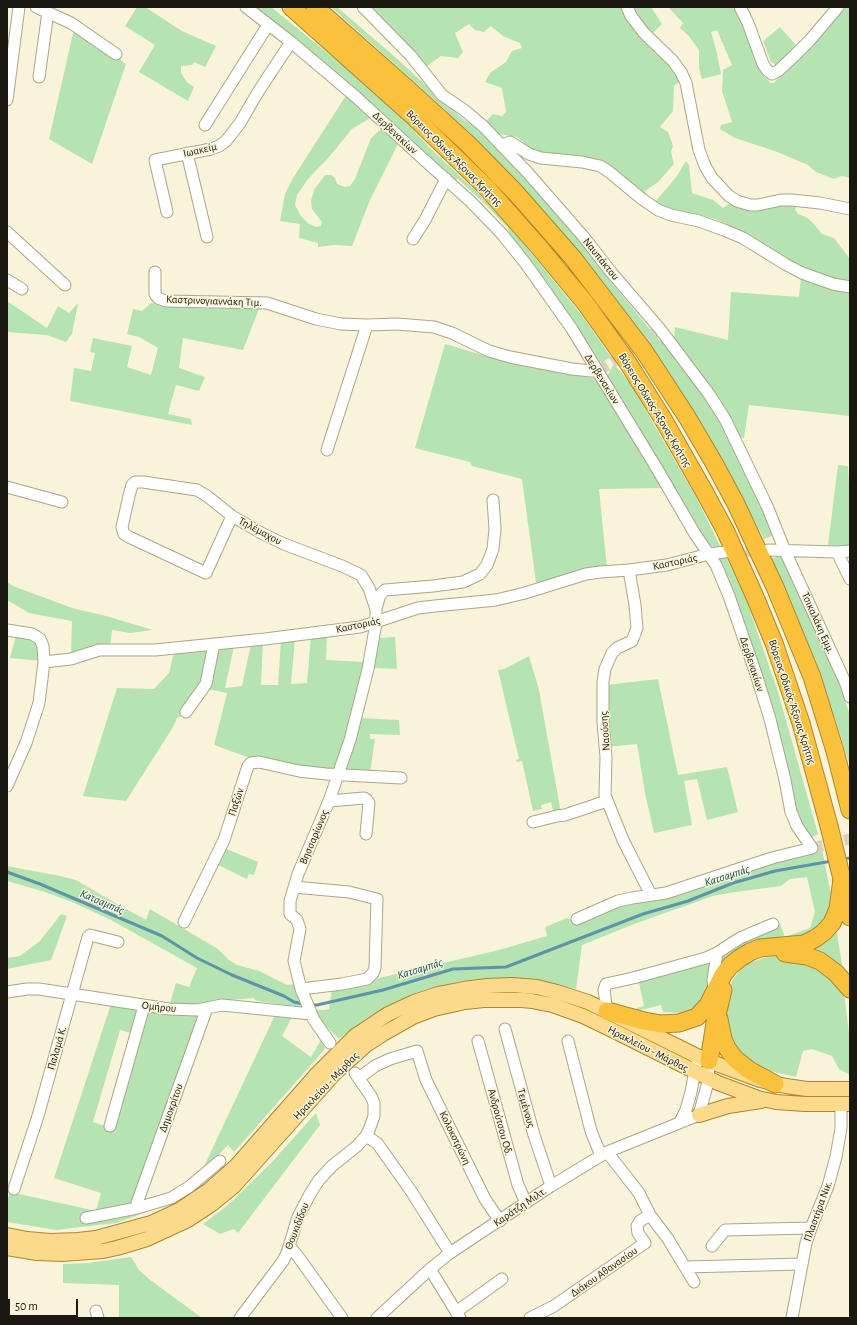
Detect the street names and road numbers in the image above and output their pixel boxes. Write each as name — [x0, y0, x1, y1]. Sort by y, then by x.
street label: Βόρειος Οδικός Άξονας Κρήτης — [403, 107, 505, 209]
street label: Δερβενακίων — [370, 109, 420, 157]
street label: Ιωακείμ — [182, 140, 218, 160]
street label: Ναυπάκτου — [580, 235, 622, 283]
street label: Καστρινογιαννάκη Τιμ. — [166, 293, 262, 309]
street label: Δερβενακίων — [581, 351, 623, 407]
street label: Βόρειος Οδικός Άξονας Κρήτης — [616, 351, 694, 469]
street label: Τηλέμαχου — [236, 514, 284, 548]
street label: Καστοριάς — [652, 551, 698, 573]
street label: Τσικαλάκη Εμμ. — [799, 590, 837, 656]
street label: Καστοριάς — [335, 614, 381, 636]
street label: Δερβενακίων — [737, 635, 767, 693]
street label: Βόρειος Οδικός Άξονας Κρήτης — [766, 638, 818, 766]
street label: Ναούσης — [597, 711, 613, 751]
street label: Παξών — [225, 786, 247, 818]
street label: Βησσαρίωνος — [297, 808, 331, 866]
street label: Ομήρου — [141, 999, 177, 1015]
street label: Ηρακλείου - Μάρθας — [605, 1023, 691, 1075]
street label: Παλαμά Κ. — [44, 1025, 70, 1071]
street label: Ηρακλείου - Μάρθας — [290, 1049, 362, 1123]
street label: Δημοκρίτου — [156, 1082, 186, 1134]
street label: Ανδρούτσου Οδ. — [485, 1087, 515, 1157]
street label: Τεμένους — [514, 1087, 538, 1129]
street label: Κολοκοτρώνη — [436, 1109, 474, 1167]
street label: Πλαστήρα Νικ. — [801, 1179, 835, 1243]
street label: Καράτζη Μιλτ. — [491, 1184, 549, 1230]
street label: Θουκιδίδου — [282, 1201, 312, 1251]
street label: Διάκου Αθανασίου — [568, 1244, 640, 1300]

